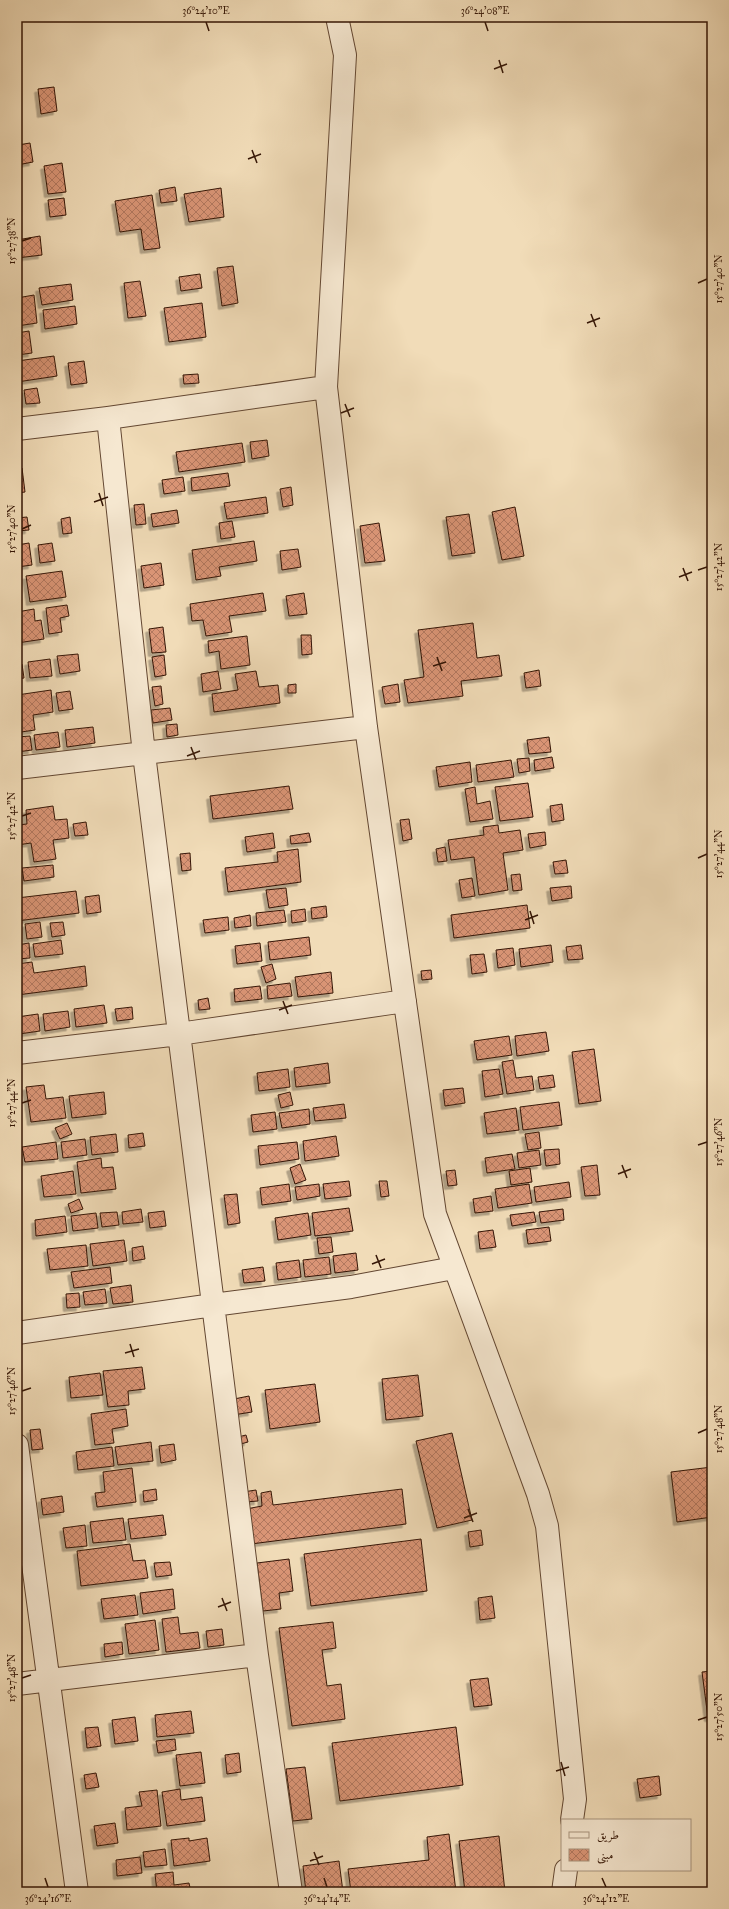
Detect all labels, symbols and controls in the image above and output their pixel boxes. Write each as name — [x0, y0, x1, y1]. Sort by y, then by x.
text: 36°24'10"E — [182, 5, 230, 17]
text: 36°24'08"E — [461, 5, 509, 17]
text: 15°27'38"N — [6, 217, 18, 265]
text: 15°27'40"N — [713, 254, 725, 304]
text: 15°27'40"N — [6, 504, 18, 554]
text: 15°27'42"N — [713, 542, 725, 591]
text: 15°27'42"N — [6, 791, 18, 840]
text: 15°27'44"N — [713, 829, 725, 878]
text: 15°27'44"N — [6, 1078, 18, 1127]
text: 15°27'46"N — [713, 1117, 725, 1166]
text: 15°27'46"N — [6, 1366, 18, 1415]
text: 15°27'48"N — [713, 1404, 725, 1453]
text: 15°27'48"N — [6, 1653, 18, 1702]
text: 15°27'50"N — [713, 1692, 725, 1741]
legend — [561, 1819, 691, 1871]
text: طريق — [597, 1828, 619, 1843]
text: مبنى — [597, 1848, 613, 1864]
text: 36°24'16"E — [25, 1893, 71, 1905]
text: 36°24'14"E — [303, 1893, 351, 1905]
text: 36°24'12"E — [583, 1893, 629, 1905]

